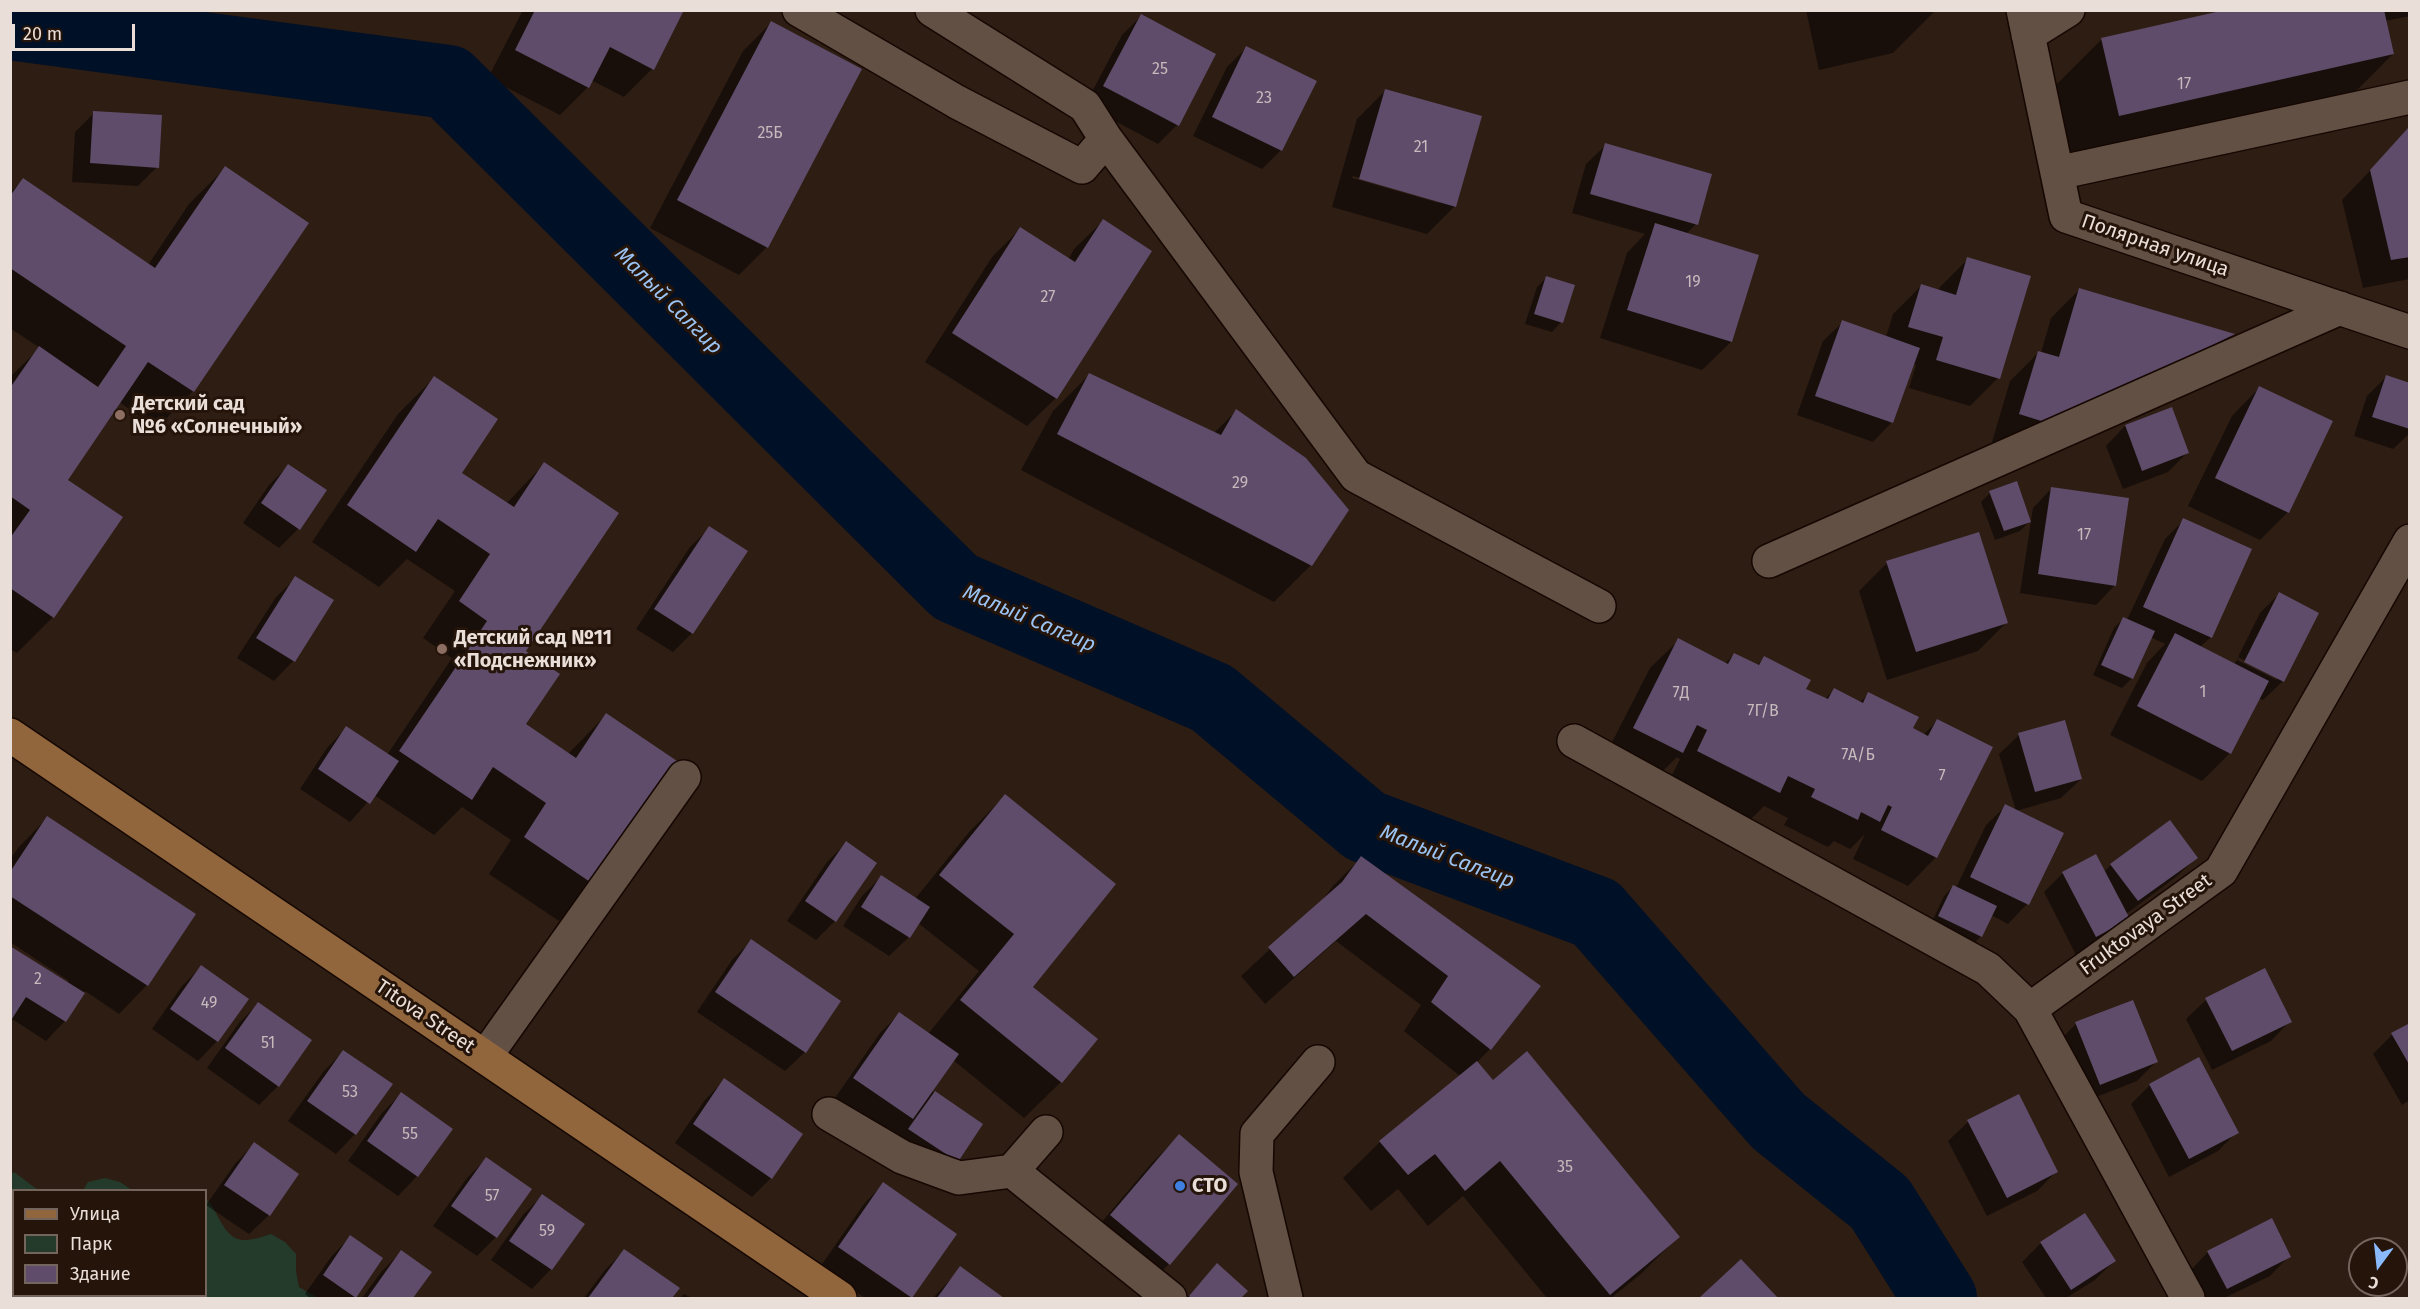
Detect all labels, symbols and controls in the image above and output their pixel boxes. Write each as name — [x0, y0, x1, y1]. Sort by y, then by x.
scale bar — [15, 12, 138, 50]
text: 20 m — [23, 23, 62, 45]
house number: 25 — [1152, 60, 1168, 80]
house number: 17 — [2177, 75, 2191, 95]
house number: 23 — [1256, 89, 1272, 109]
house number: 25Б — [757, 124, 783, 144]
house number: 21 — [1414, 138, 1428, 158]
street label: Полярная улица — [2078, 210, 2232, 282]
water label: Малый Салгир — [609, 242, 727, 360]
house number: 19 — [1685, 273, 1701, 293]
house number: 27 — [1041, 288, 1055, 308]
place label: Детский сад №6 «Солнечный» — [132, 392, 302, 439]
marker: Детский сад №6 «Солнечный» — [113, 408, 127, 422]
house number: 29 — [1232, 474, 1248, 494]
house number: 17 — [2077, 526, 2091, 546]
water label: Малый Салгир — [959, 580, 1099, 658]
place label: Детский сад №11 «Подснежник» — [454, 626, 612, 673]
marker: Детский сад №11 «Подснежник» — [435, 642, 449, 656]
house number: 1 — [2200, 683, 2206, 703]
house number: 7Д — [1673, 684, 1689, 704]
house number: 7Г/В — [1747, 702, 1779, 722]
house number: 7А/Б — [1841, 746, 1875, 766]
house number: 7 — [1938, 767, 1946, 787]
water label: Малый Салгир — [1376, 820, 1518, 894]
street label: Fruktovaya Street — [2075, 869, 2217, 981]
house number: 2 — [34, 970, 42, 990]
street label: Titova Street — [371, 975, 479, 1059]
house number: 49 — [201, 994, 217, 1014]
house number: 51 — [261, 1034, 275, 1054]
house number: 53 — [342, 1083, 358, 1103]
house number: 55 — [402, 1125, 418, 1145]
house number: 35 — [1557, 1158, 1573, 1178]
place label: СТО — [1192, 1174, 1227, 1198]
marker: СТО — [1173, 1179, 1187, 1193]
house number: 57 — [485, 1187, 499, 1207]
legend — [12, 1189, 207, 1297]
text: Улица — [70, 1203, 120, 1225]
house number: 59 — [539, 1222, 555, 1242]
text: Парк — [70, 1233, 112, 1255]
north arrow — [2348, 1237, 2408, 1297]
text: Здание — [70, 1263, 131, 1285]
text: С — [2367, 1273, 2381, 1293]

